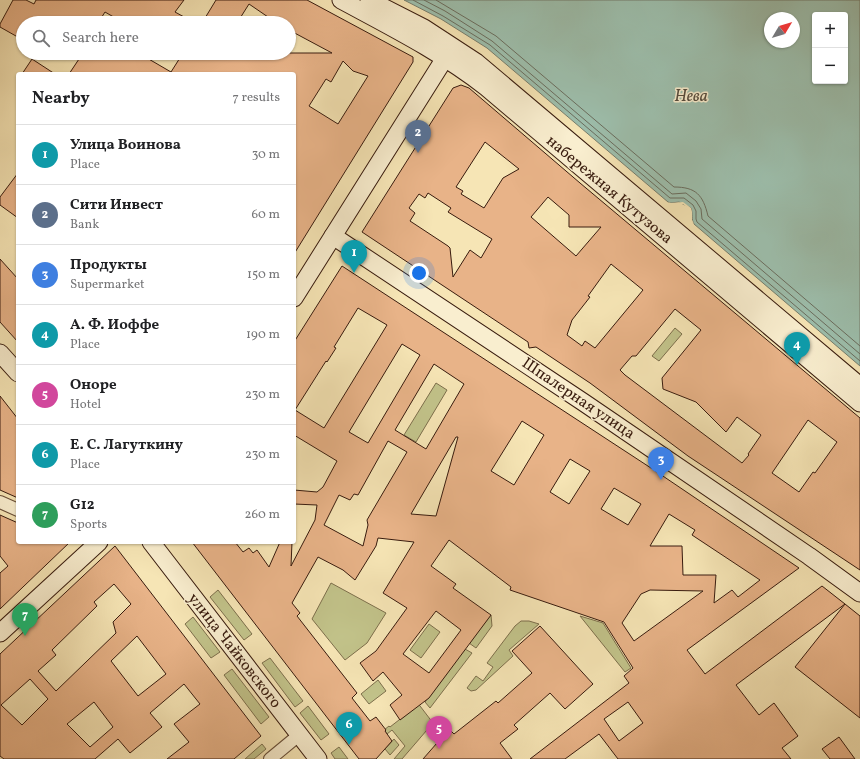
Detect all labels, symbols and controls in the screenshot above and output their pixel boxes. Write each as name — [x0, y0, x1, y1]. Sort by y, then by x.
north arrow — [764, 12, 800, 48]
map controls — [812, 12, 848, 84]
button: + — [812, 12, 848, 48]
search box — [16, 16, 296, 60]
icon: search — [30, 27, 52, 49]
text: Search here — [62, 28, 139, 49]
button: − — [812, 48, 848, 84]
water label: Нева — [674, 85, 708, 108]
text: Nearby — [32, 87, 90, 110]
text: 7 results — [233, 89, 280, 107]
pin: 2 — [405, 120, 431, 153]
street label: набережная Кутузова — [541, 130, 677, 250]
text: Улица Воинова — [70, 135, 181, 156]
text: 1 — [42, 146, 48, 164]
text: 30 m — [252, 146, 280, 164]
text: Place — [70, 156, 100, 174]
text: Сити Инвест — [70, 195, 163, 216]
text: 2 — [42, 206, 48, 224]
text: 60 m — [252, 206, 280, 224]
text: Bank — [70, 216, 99, 234]
pin: 1 — [341, 240, 367, 273]
text: Продукты — [70, 255, 147, 276]
your location — [409, 263, 429, 283]
text: 3 — [42, 266, 48, 284]
text: 150 m — [247, 266, 280, 284]
text: Supermarket — [70, 276, 145, 294]
text: А. Ф. Иоффе — [70, 315, 159, 336]
text: 4 — [41, 326, 49, 344]
text: 190 m — [246, 326, 280, 344]
pin: 4 — [784, 332, 810, 365]
text: Place — [70, 336, 100, 354]
street label: Шпалерная улица — [517, 353, 639, 445]
text: Оноре — [70, 375, 117, 396]
text: 5 — [42, 386, 48, 404]
text: 230 m — [245, 386, 280, 404]
text: Hotel — [70, 396, 101, 414]
text: Е. С. Лагуткину — [70, 435, 183, 456]
text: 6 — [41, 446, 49, 464]
text: 230 m — [245, 446, 280, 464]
pin: 3 — [648, 447, 674, 480]
text: Place — [70, 456, 100, 474]
text: G12 — [70, 495, 95, 516]
text: 7 — [42, 506, 48, 524]
text: 260 m — [245, 506, 280, 524]
text: Sports — [70, 516, 107, 534]
street label: улица Чайковского — [182, 589, 286, 713]
pin: 7 — [12, 603, 38, 636]
pin: 6 — [336, 712, 362, 745]
pin: 5 — [426, 716, 452, 749]

